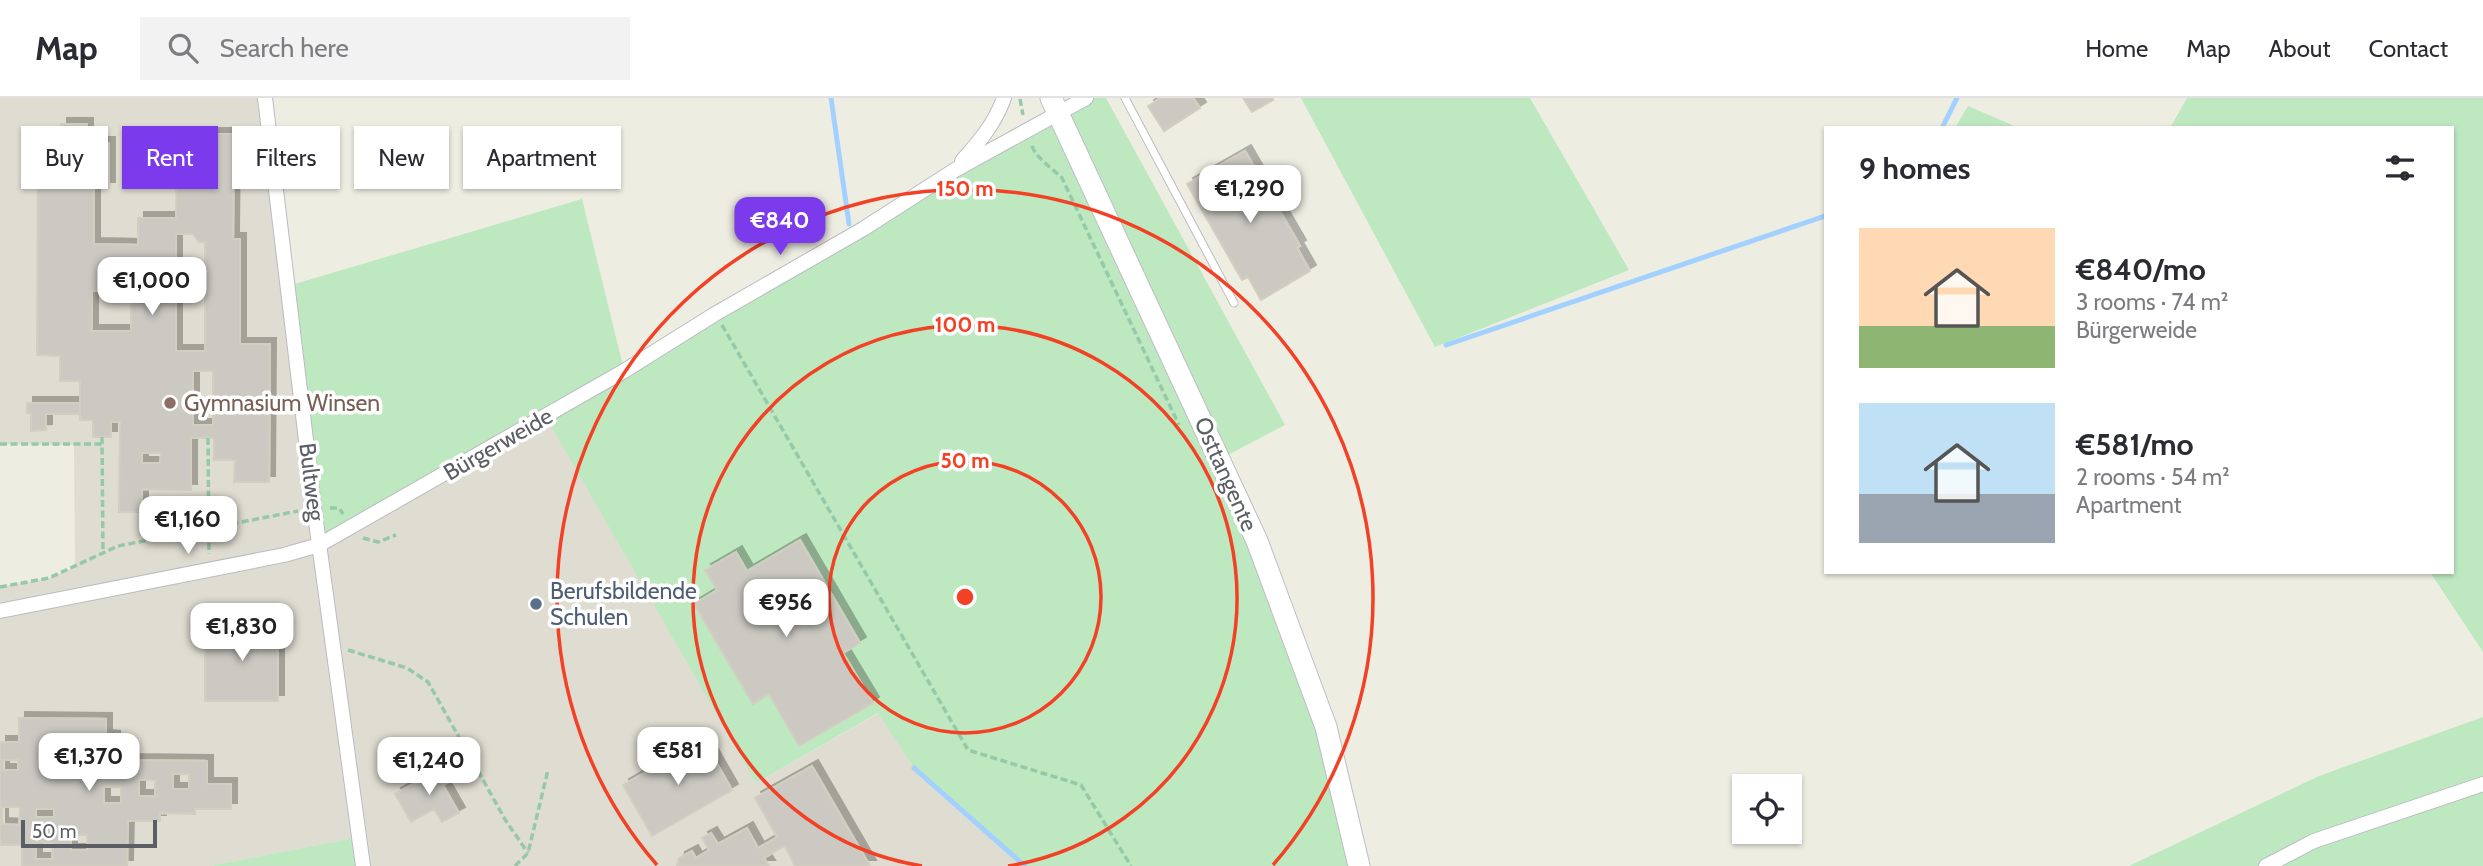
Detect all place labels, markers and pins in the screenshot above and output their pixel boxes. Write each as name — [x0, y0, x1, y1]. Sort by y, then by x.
pin: €1,290 — [1193, 166, 1307, 225]
pin: €840 — [739, 198, 821, 257]
pin: €1,000 — [95, 258, 209, 317]
place label: Gymnasium Winsen — [184, 389, 380, 417]
marker: Gymnasium Winsen — [162, 395, 178, 411]
pin: €1,160 — [131, 496, 245, 556]
place label: Berufsbildende Schulen — [550, 577, 697, 631]
pin: €956 — [745, 580, 827, 639]
centre of rings — [953, 585, 977, 609]
marker: Berufsbildende Schulen — [528, 596, 544, 612]
pin: €1,830 — [185, 603, 299, 663]
pin: €581 — [637, 728, 719, 787]
pin: €1,370 — [32, 734, 146, 793]
pin: €1,240 — [372, 738, 486, 797]

